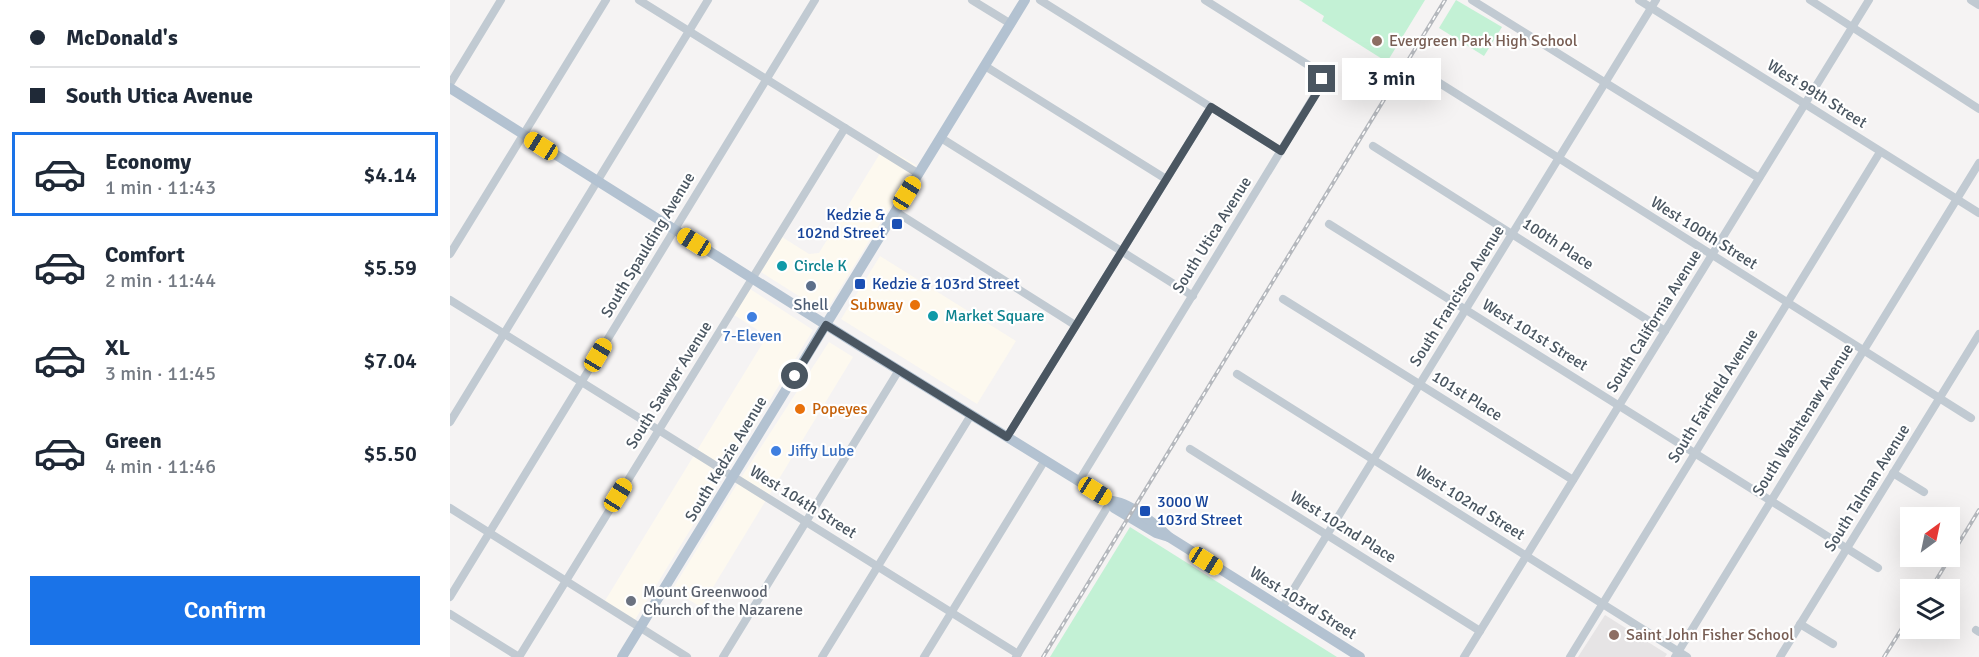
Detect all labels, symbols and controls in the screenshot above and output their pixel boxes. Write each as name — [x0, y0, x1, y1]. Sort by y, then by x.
text: McDonald's — [66, 24, 178, 51]
place label: Evergreen Park High School — [1389, 31, 1578, 51]
marker: Evergreen Park High School — [1370, 34, 1384, 48]
street label: West 99th Street — [1763, 55, 1871, 133]
callout: 3 min — [1343, 58, 1442, 100]
route end — [1308, 65, 1335, 92]
text: 3 min — [1368, 66, 1415, 91]
text: South Utica Avenue — [66, 82, 253, 109]
car — [521, 129, 561, 163]
icon: car — [33, 147, 87, 201]
text: Economy — [105, 148, 191, 175]
text: $4.14 — [363, 161, 417, 188]
street label: South Spaulding Avenue — [597, 169, 699, 321]
car — [890, 173, 924, 213]
street label: South Utica Avenue — [1168, 173, 1256, 297]
text: 1 min · 11:43 — [105, 175, 216, 200]
street label: West 100th Street — [1647, 192, 1762, 274]
place label: Kedzie & 102nd Street — [797, 205, 885, 243]
street label: 100th Place — [1519, 214, 1597, 274]
marker: Kedzie & 102nd Street — [890, 217, 904, 231]
street label: South Francisco Avenue — [1405, 222, 1509, 370]
car — [674, 225, 714, 259]
icon: car — [33, 240, 87, 294]
text: Comfort — [105, 241, 185, 268]
street label: South California Avenue — [1602, 246, 1706, 396]
text: $5.59 — [363, 254, 417, 281]
place label: Circle K — [794, 256, 847, 276]
marker: Circle K — [775, 259, 789, 273]
text: 2 min · 11:44 — [105, 268, 216, 293]
place label: Kedzie & 103rd Street — [872, 274, 1020, 294]
marker: Kedzie & 103rd Street — [853, 277, 867, 291]
marker: Shell — [804, 279, 818, 293]
place label: Shell — [794, 295, 829, 315]
place label: Subway — [850, 295, 904, 315]
street label: West 101st Street — [1478, 295, 1592, 376]
marker: Subway — [908, 298, 922, 312]
place label: Market Square — [945, 306, 1045, 326]
marker: Market Square — [926, 309, 940, 323]
marker: 7-Eleven — [745, 310, 759, 324]
street label: South Sawyer Avenue — [622, 317, 716, 453]
street label: South Fairfield Avenue — [1664, 325, 1762, 467]
place label: 7-Eleven — [722, 326, 782, 346]
icon: car — [33, 333, 87, 387]
text: XL — [105, 334, 130, 361]
car — [581, 335, 615, 375]
street label: South Washtenaw Avenue — [1748, 340, 1858, 500]
text: $7.04 — [363, 347, 417, 374]
text: 3 min · 11:45 — [105, 361, 216, 386]
route start — [781, 362, 808, 389]
street label: 101st Place — [1428, 366, 1506, 426]
street label: South Kedzie Avenue — [681, 393, 771, 525]
place label: Popeyes — [812, 399, 868, 419]
marker: Popeyes — [793, 402, 807, 416]
street label: South Talman Avenue — [1820, 421, 1914, 555]
icon: car — [33, 426, 87, 480]
text: Green — [105, 427, 162, 454]
text: $5.50 — [363, 440, 417, 467]
place label: Jiffy Lube — [788, 441, 854, 461]
marker: Jiffy Lube — [769, 444, 783, 458]
text: 4 min · 11:46 — [105, 454, 216, 479]
street label: West 104th Street — [746, 461, 861, 543]
street label: West 102nd Street — [1412, 461, 1529, 545]
car — [1075, 474, 1115, 508]
car — [601, 475, 635, 515]
street label: West 102nd Place — [1286, 486, 1400, 568]
place label: 3000 W 103rd Street — [1157, 492, 1243, 530]
marker: 3000 W 103rd Street — [1138, 504, 1152, 518]
north arrow — [1900, 507, 1960, 567]
map controls — [1900, 507, 1960, 639]
car — [1186, 544, 1226, 578]
street label: West 103rd Street — [1246, 562, 1361, 644]
button: Confirm — [30, 576, 420, 645]
button: layers — [1900, 579, 1960, 639]
place label: Mount Greenwood Church of the Nazarene — [643, 582, 803, 620]
marker: Mount Greenwood Church of the Nazarene — [624, 594, 638, 608]
place label: Saint John Fisher School — [1626, 625, 1794, 645]
marker: Saint John Fisher School — [1607, 628, 1621, 642]

